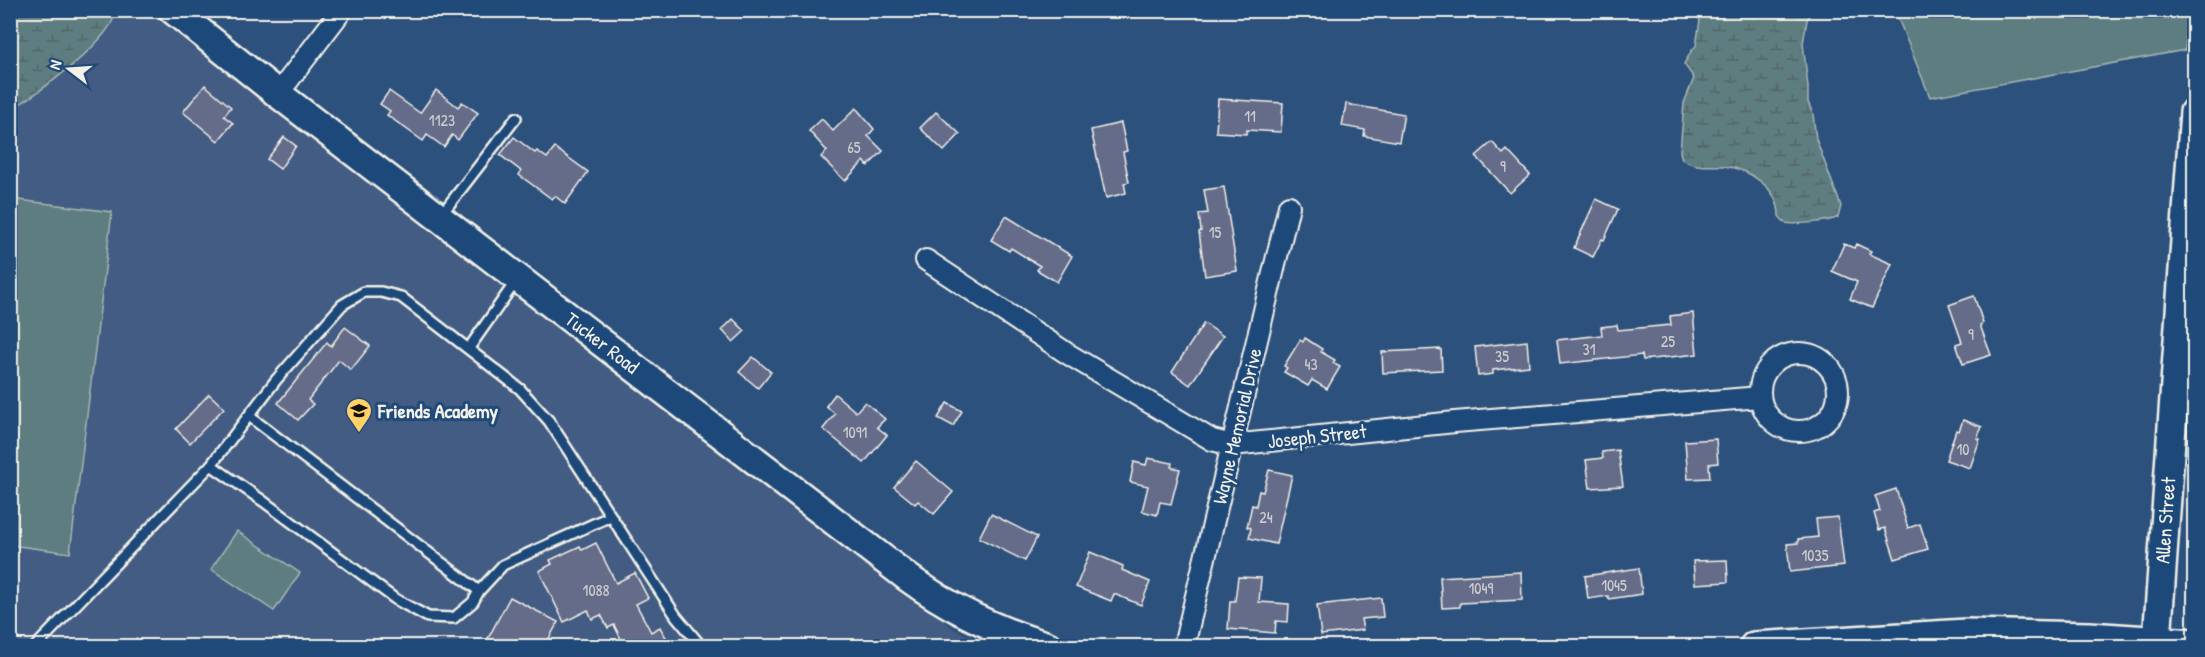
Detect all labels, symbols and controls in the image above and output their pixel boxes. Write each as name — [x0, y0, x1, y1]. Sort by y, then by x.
north arrow — [39, 39, 99, 99]
text: N — [43, 57, 67, 72]
house number: 11 — [1244, 105, 1256, 127]
house number: 1123 — [429, 109, 455, 131]
house number: 65 — [847, 136, 861, 158]
house number: 9 — [1500, 155, 1506, 177]
house number: 15 — [1209, 221, 1222, 243]
street label: Tucker Road — [560, 305, 645, 380]
house number: 9 — [1968, 323, 1974, 345]
house number: 25 — [1661, 330, 1675, 352]
house number: 31 — [1583, 338, 1596, 360]
street label: Wayne Memorial Drive — [1205, 345, 1268, 507]
house number: 35 — [1495, 345, 1509, 367]
house number: 43 — [1304, 353, 1318, 375]
school or university icon: Friends Academy — [344, 396, 374, 434]
place label: Friends Academy — [377, 397, 498, 425]
street label: Joseph Street — [1266, 417, 1369, 454]
house number: 1091 — [843, 421, 868, 443]
house number: 10 — [1957, 438, 1969, 460]
street label: Allen Street — [2148, 475, 2181, 564]
house number: 24 — [1259, 506, 1273, 528]
house number: 1035 — [1802, 544, 1829, 566]
house number: 1045 — [1601, 574, 1627, 596]
house number: 1049 — [1469, 577, 1494, 599]
house number: 1088 — [583, 579, 609, 601]

